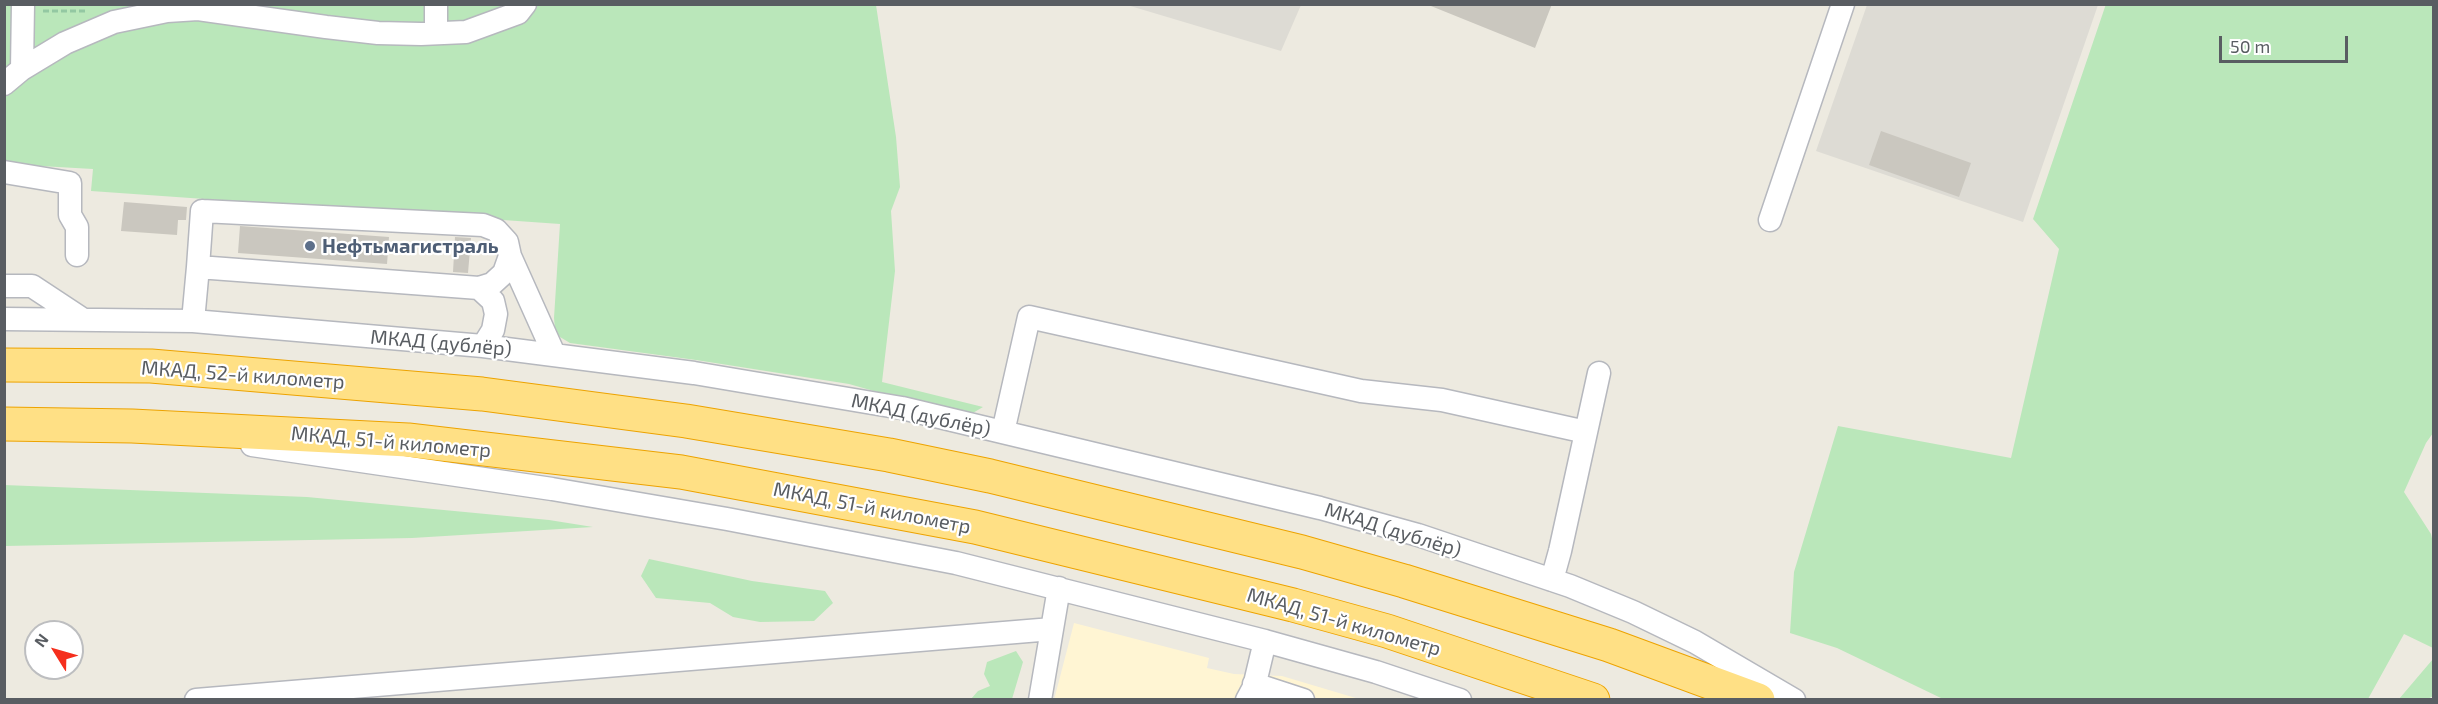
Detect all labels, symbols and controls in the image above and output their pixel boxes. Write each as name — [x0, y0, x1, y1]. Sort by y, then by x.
scale bar — [2222, 24, 2351, 62]
text: 50 m — [2230, 35, 2270, 57]
place label: Нефтьмагистраль — [322, 234, 499, 258]
marker: Нефтьмагистраль — [303, 239, 317, 253]
street label: МКАД (дублёр) — [369, 325, 513, 361]
street label: МКАД, 52-й километр — [140, 356, 346, 394]
street label: МКАД (дублёр) — [849, 388, 993, 442]
street label: МКАД, 51-й километр — [290, 421, 492, 463]
street label: МКАД, 51-й километр — [771, 477, 973, 539]
street label: МКАД (дублёр) — [1322, 498, 1464, 562]
street label: МКАД, 51-й километр — [1244, 583, 1444, 661]
north arrow — [24, 620, 84, 680]
text: N — [30, 630, 52, 650]

